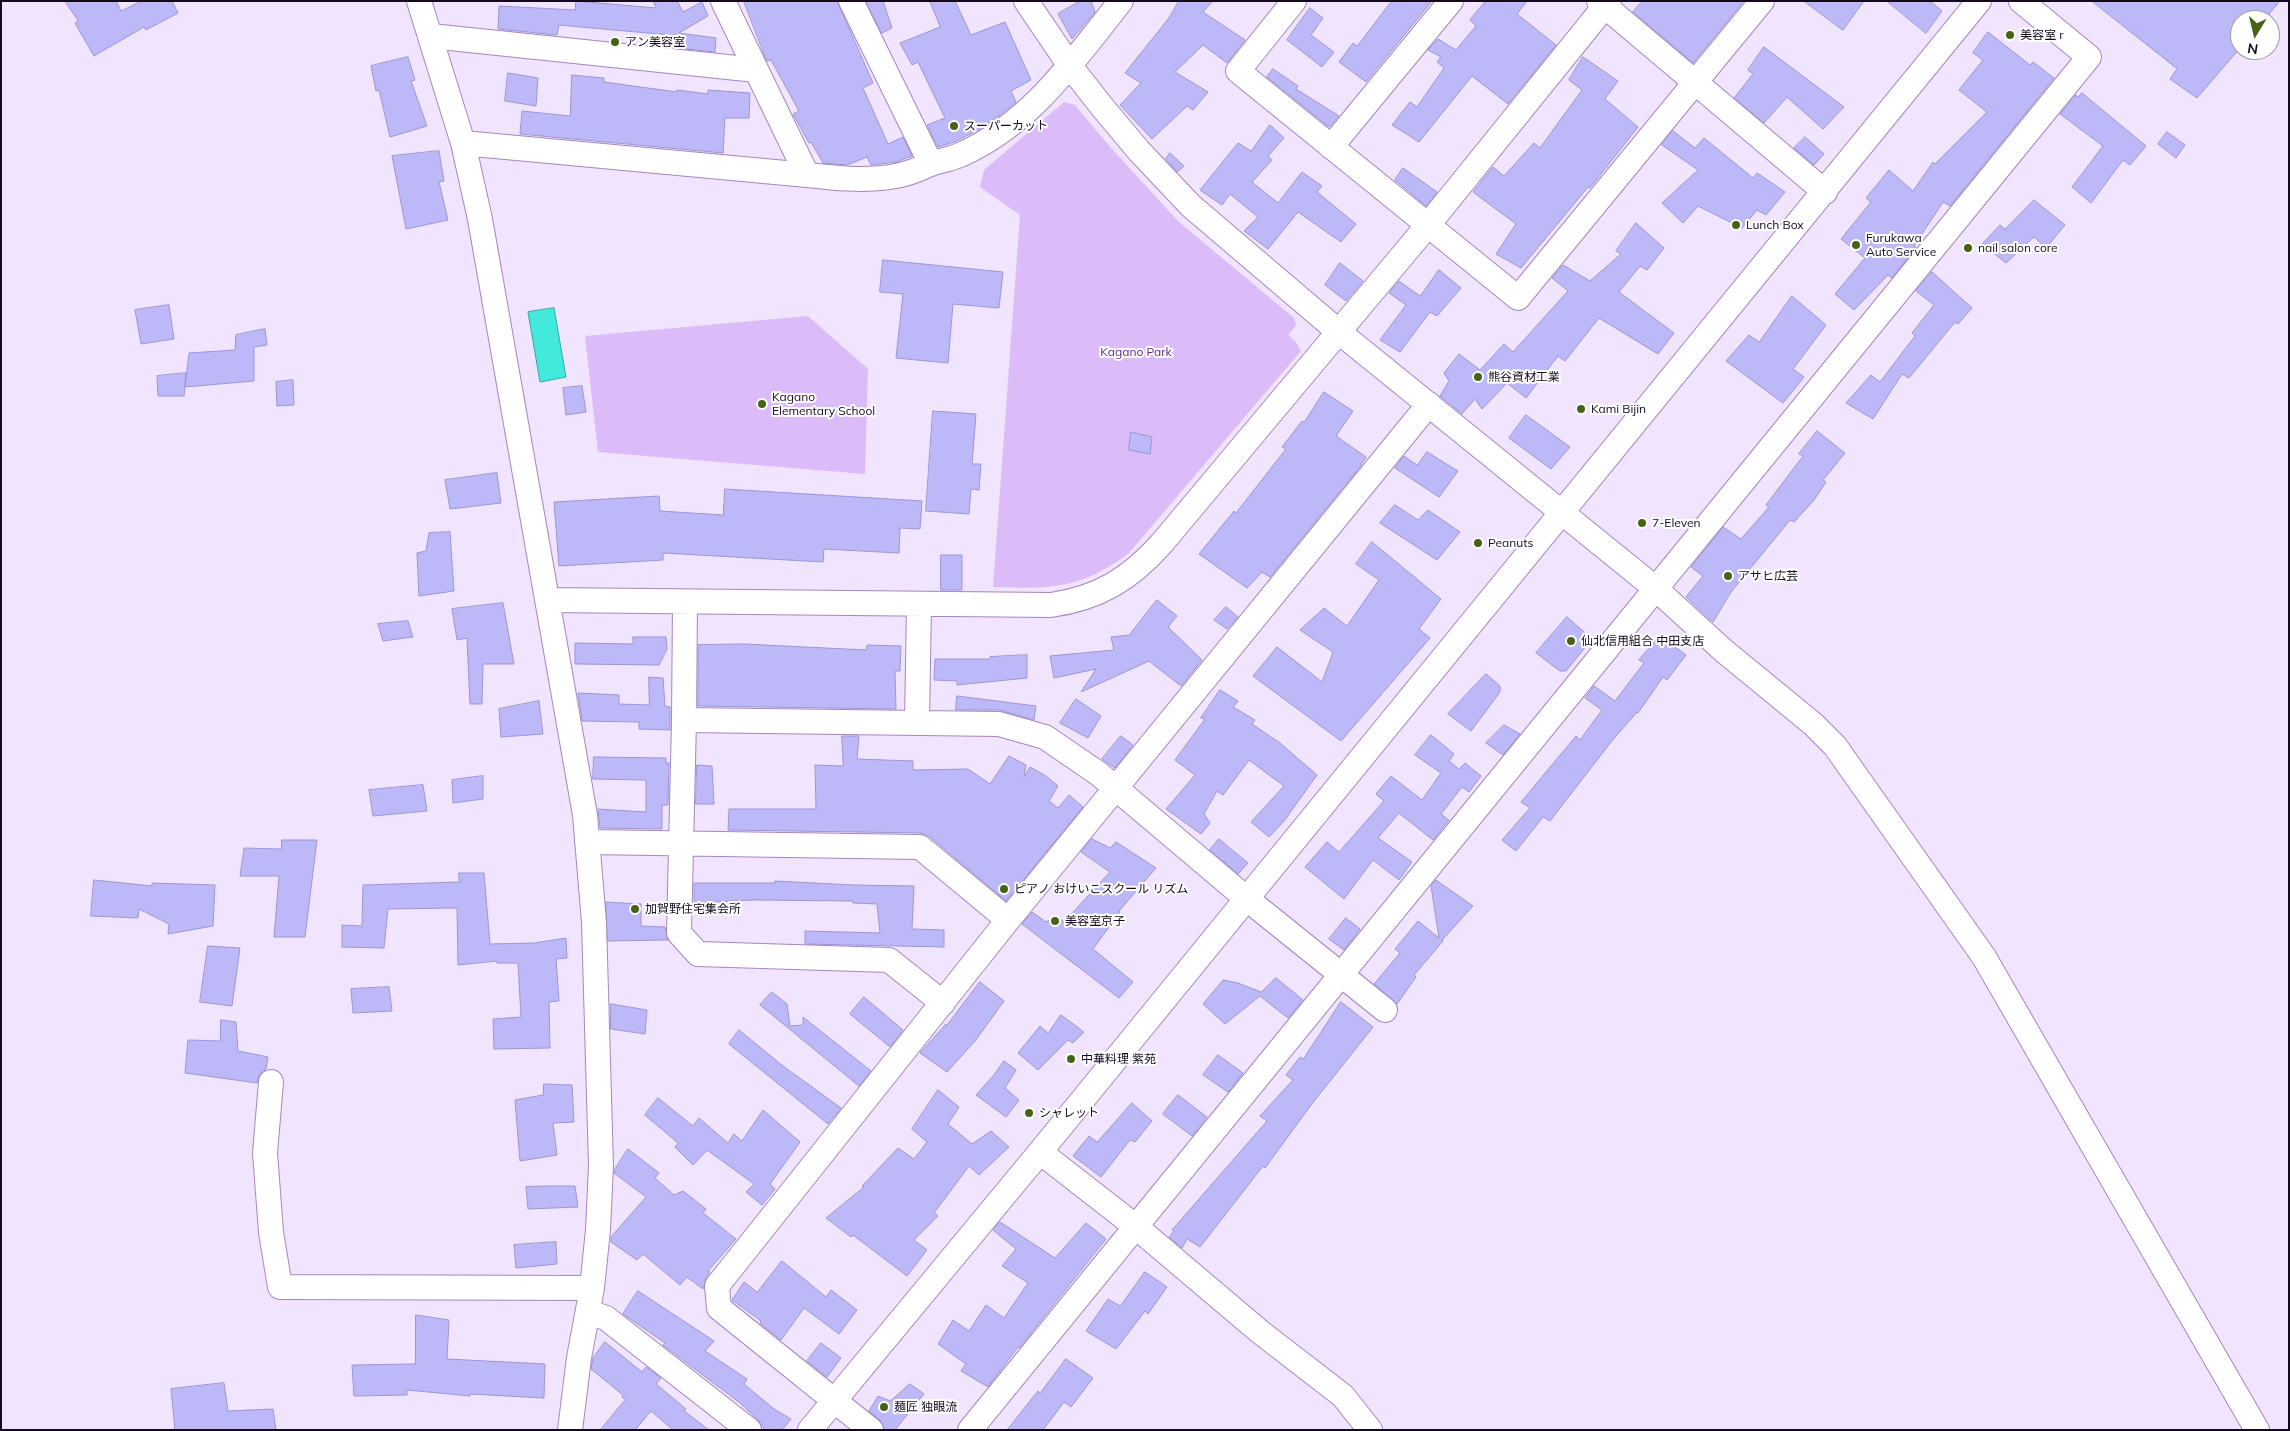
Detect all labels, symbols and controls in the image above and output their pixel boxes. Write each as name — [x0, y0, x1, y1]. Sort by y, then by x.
north arrow — [2230, 10, 2280, 60]
place label: 美容室 r — [2020, 28, 2063, 42]
marker: 美容室 r — [2004, 29, 2016, 41]
place label: アン美容室 — [625, 35, 685, 49]
marker: アン美容室 — [609, 36, 621, 48]
text: N — [2246, 39, 2259, 59]
place label: スーパーカット — [964, 119, 1048, 133]
marker: スーパーカット — [948, 120, 960, 132]
place label: Lunch Box — [1746, 218, 1804, 232]
marker: Lunch Box — [1730, 219, 1742, 231]
place label: Furukawa Auto Service — [1866, 231, 1936, 259]
marker: Furukawa Auto Service — [1850, 239, 1862, 251]
place label: nail salon core — [1978, 241, 2058, 255]
marker: nail salon core — [1962, 242, 1974, 254]
park label: Kagano Park — [1100, 345, 1172, 359]
place label: 熊谷資材工業 — [1488, 370, 1560, 384]
marker: 熊谷資材工業 — [1472, 371, 1484, 383]
place label: Kagano Elementary School — [772, 390, 875, 418]
marker: Kagano Elementary School — [756, 398, 768, 410]
place label: Kami Bijin — [1591, 402, 1646, 416]
marker: Kami Bijin — [1575, 403, 1587, 415]
place label: 7-Eleven — [1652, 516, 1701, 530]
marker: 7-Eleven — [1636, 517, 1648, 529]
place label: Peanuts — [1488, 536, 1533, 550]
marker: Peanuts — [1472, 537, 1484, 549]
place label: アサヒ広芸 — [1738, 569, 1798, 583]
marker: アサヒ広芸 — [1722, 570, 1734, 582]
place label: 仙北信用組合 中田支店 — [1581, 634, 1704, 648]
marker: 仙北信用組合 中田支店 — [1565, 635, 1577, 647]
place label: ピアノ おけいこスクール リズム — [1014, 882, 1188, 896]
marker: ピアノ おけいこスクール リズム — [998, 883, 1010, 895]
place label: 加賀野住宅集会所 — [645, 902, 741, 916]
marker: 加賀野住宅集会所 — [629, 903, 641, 915]
place label: 美容室京子 — [1065, 914, 1125, 928]
marker: 美容室京子 — [1049, 915, 1061, 927]
place label: 中華料理 紫苑 — [1081, 1052, 1156, 1066]
marker: 中華料理 紫苑 — [1065, 1053, 1077, 1065]
place label: シャレット — [1039, 1106, 1099, 1120]
marker: シャレット — [1023, 1107, 1035, 1119]
place label: 麺匠 独眼流 — [894, 1400, 957, 1414]
marker: 麺匠 独眼流 — [878, 1401, 890, 1413]

